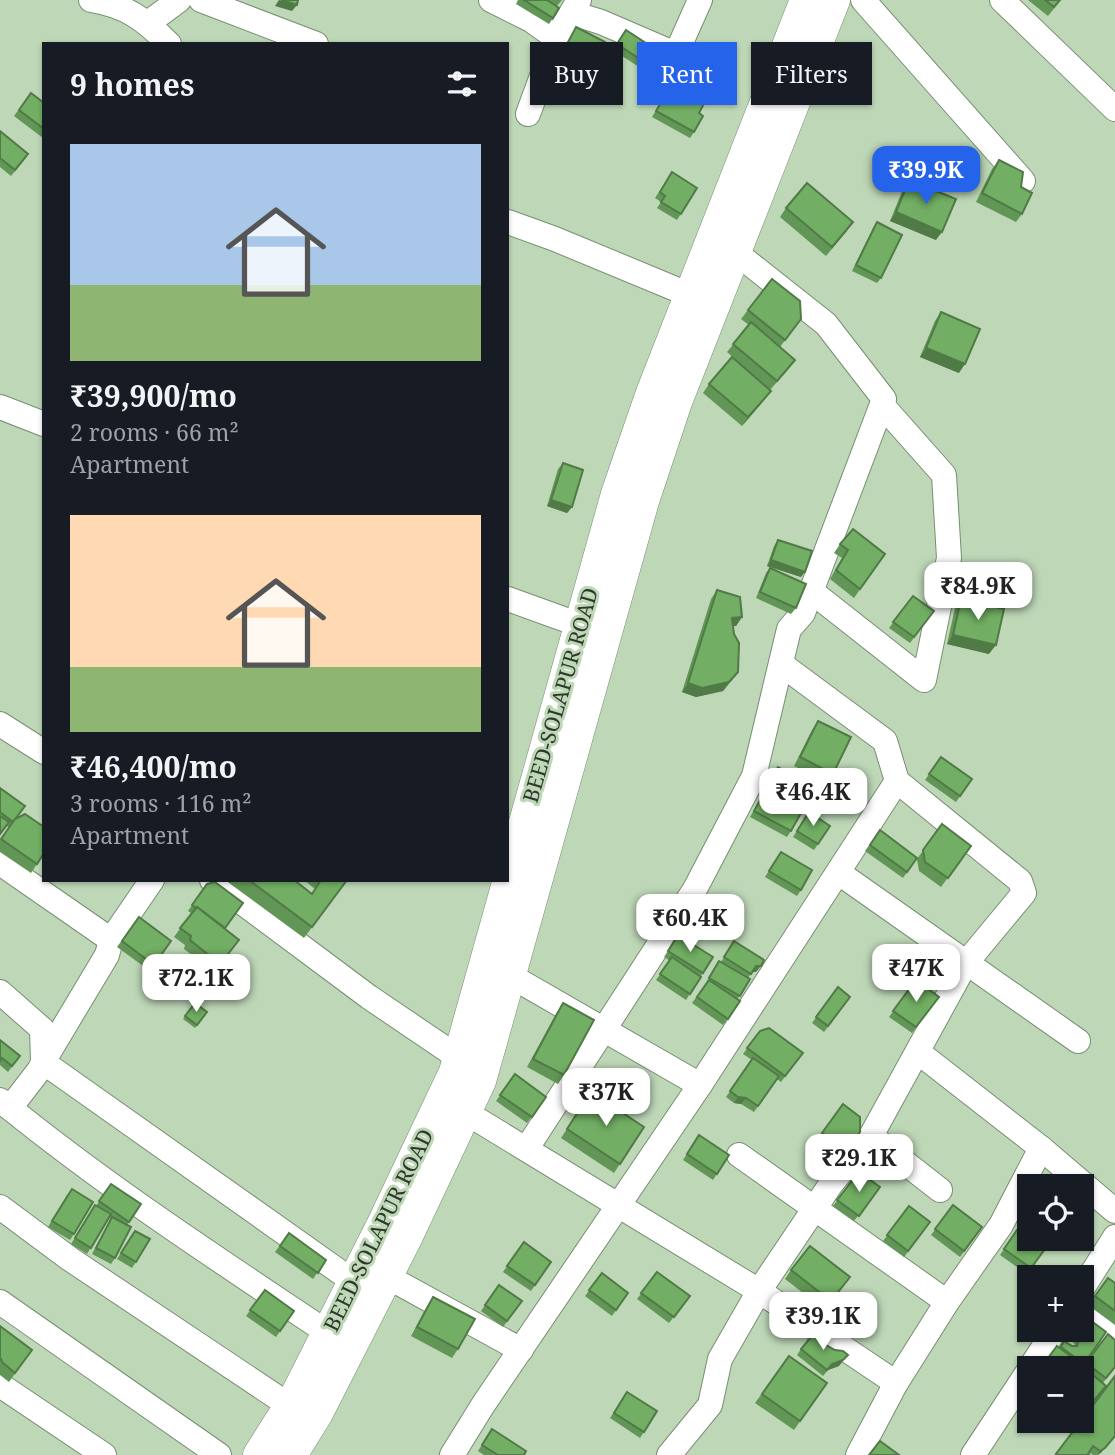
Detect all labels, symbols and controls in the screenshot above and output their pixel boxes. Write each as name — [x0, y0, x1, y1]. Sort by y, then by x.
chip: Buy — [530, 42, 623, 105]
chip: Rent — [637, 42, 737, 105]
chip: Filters — [751, 42, 872, 105]
text: 9 homes — [70, 64, 194, 105]
icon: filters — [443, 65, 481, 103]
pin: ₹39.9K — [869, 146, 983, 206]
text: ₹39.9K — [888, 153, 964, 185]
icon: home — [213, 189, 339, 315]
text: ₹39,900/mo — [70, 375, 237, 416]
text: 2 rooms · 66 m² — [70, 416, 239, 448]
text: Apartment — [70, 448, 189, 480]
icon: home — [213, 560, 339, 686]
pin: ₹84.9K — [921, 562, 1035, 622]
text: ₹84.9K — [940, 569, 1016, 601]
street label: BEED-SOLAPUR ROAD — [516, 584, 604, 806]
text: ₹46,400/mo — [70, 746, 237, 787]
pin: ₹46.4K — [756, 768, 870, 828]
text: ₹46.4K — [775, 775, 851, 807]
text: 3 rooms · 116 m² — [70, 787, 252, 819]
text: Apartment — [70, 819, 189, 851]
pin: ₹60.4K — [633, 894, 747, 954]
text: ₹60.4K — [652, 901, 728, 933]
pin: ₹47K — [875, 944, 957, 1004]
text: ₹47K — [888, 951, 944, 983]
pin: ₹72.1K — [139, 954, 253, 1014]
text: ₹72.1K — [158, 961, 234, 993]
pin: ₹37K — [565, 1068, 647, 1128]
text: ₹37K — [578, 1075, 634, 1107]
street label: BEED-SOLAPUR ROAD — [317, 1124, 439, 1336]
pin: ₹29.1K — [802, 1134, 916, 1194]
text: ₹29.1K — [821, 1141, 897, 1173]
map controls — [1017, 1174, 1094, 1433]
button: locate — [1017, 1174, 1094, 1251]
button: + — [1017, 1265, 1094, 1342]
pin: ₹39.1K — [766, 1292, 880, 1352]
text: ₹39.1K — [785, 1299, 861, 1331]
button: − — [1017, 1356, 1094, 1433]

